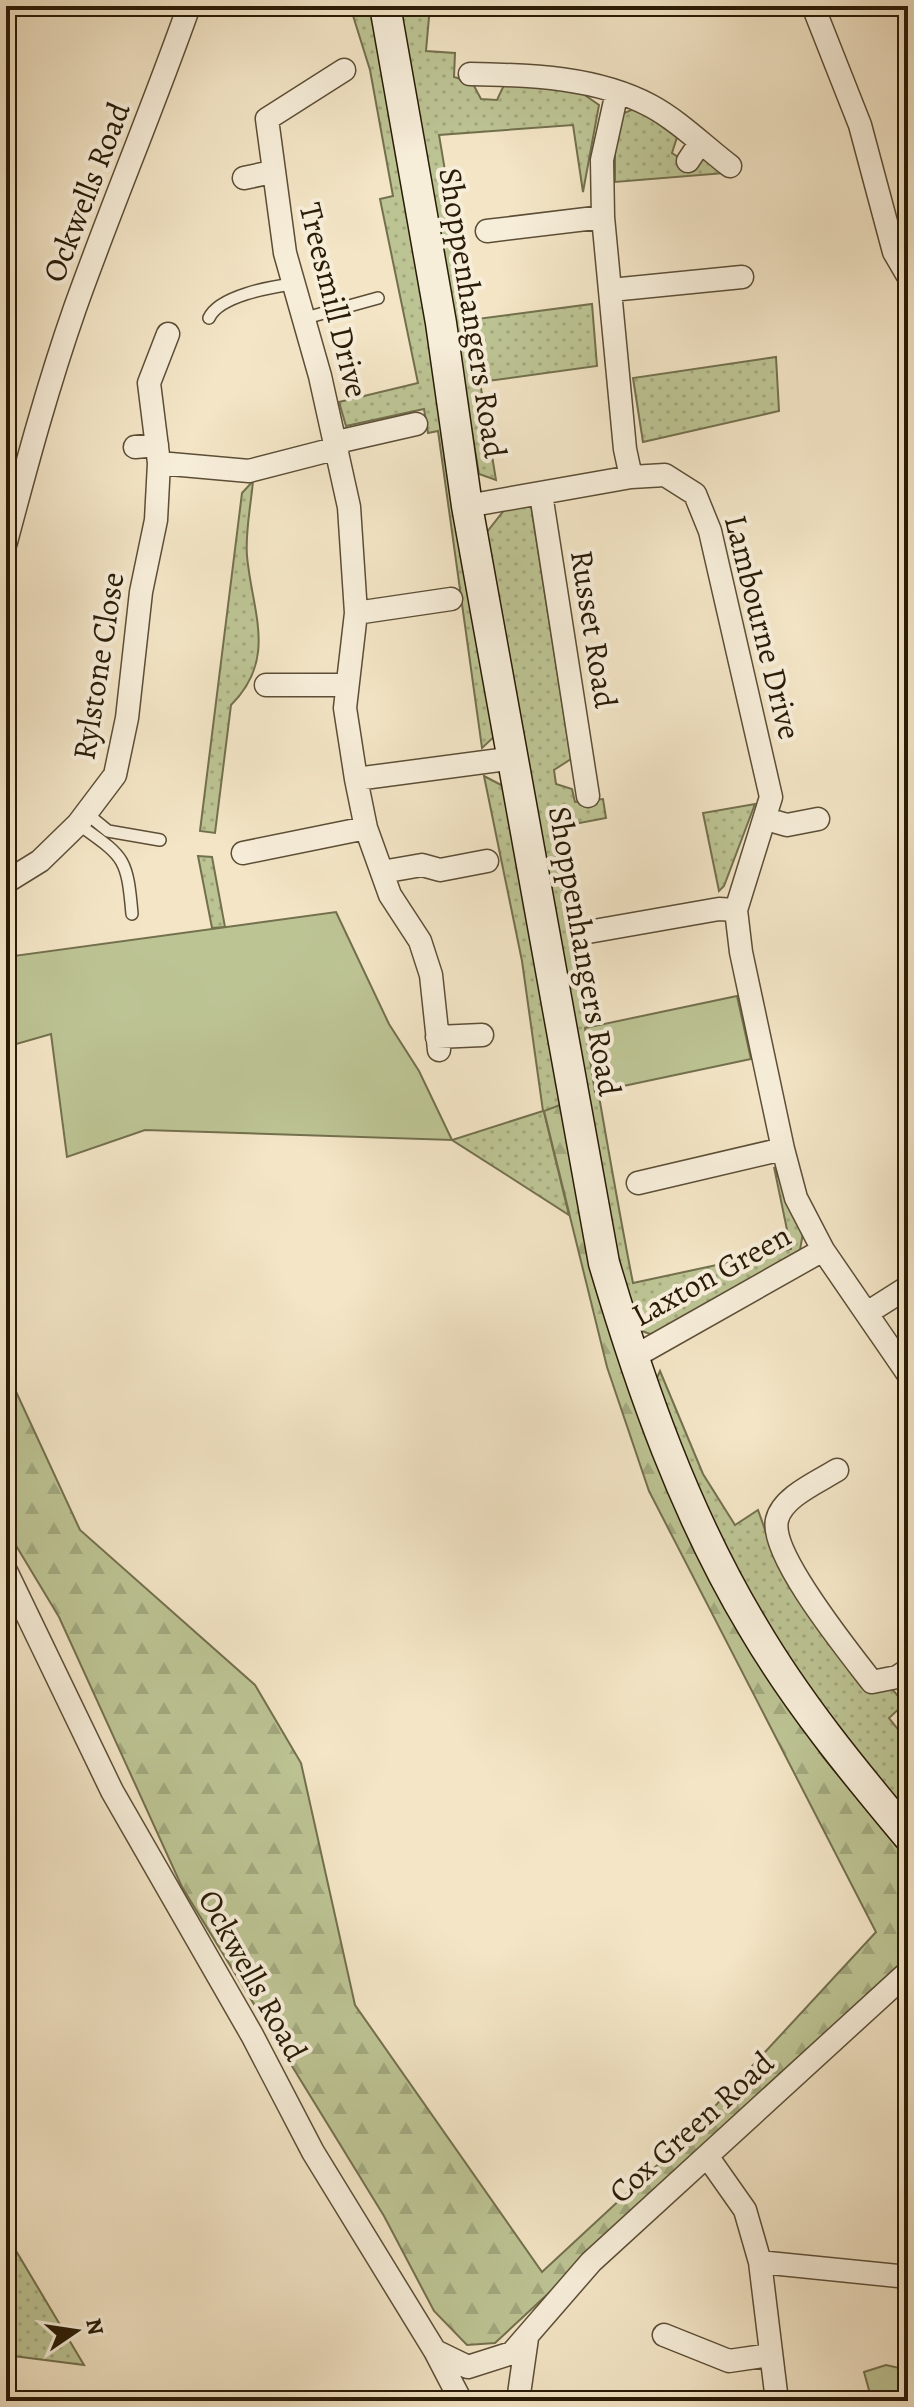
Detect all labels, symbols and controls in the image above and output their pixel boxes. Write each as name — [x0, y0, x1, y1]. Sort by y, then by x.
street label: Ockwells Road — [32, 95, 141, 288]
street label: Shoppenhangers Road — [428, 165, 518, 462]
street label: Treesmill Drive — [289, 198, 379, 402]
street label: Lambourne Drive — [714, 510, 812, 744]
street label: Russet Road — [560, 547, 628, 712]
street label: Rylstone Close — [61, 569, 135, 763]
street label: Shoppenhangers Road — [538, 803, 632, 1100]
street label: Laxton Green — [624, 1213, 798, 1337]
street label: Ockwells Road — [188, 1881, 319, 2069]
street label: Cox Green Road — [599, 2041, 784, 2213]
north arrow — [36, 2291, 116, 2371]
text: N — [78, 2316, 111, 2338]

